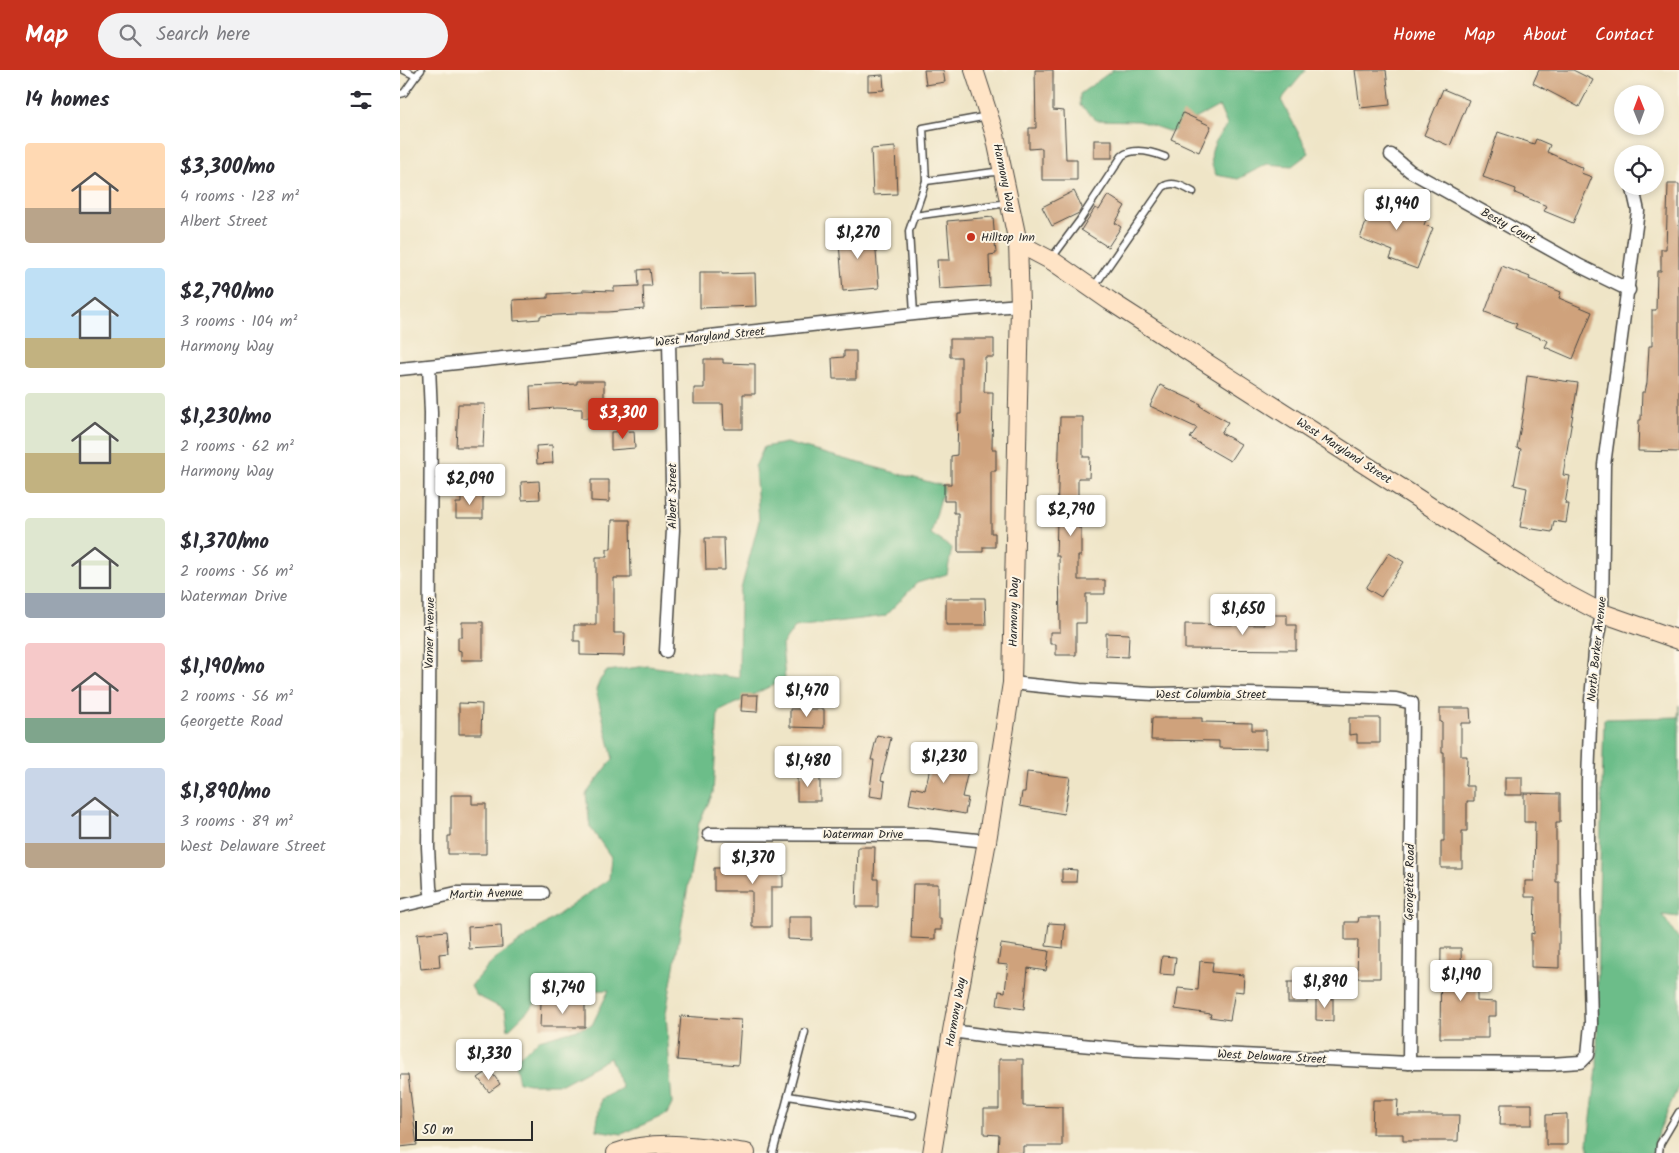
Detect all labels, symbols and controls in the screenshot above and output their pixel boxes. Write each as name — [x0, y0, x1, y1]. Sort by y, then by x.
search box — [98, 13, 448, 58]
text: Map — [25, 16, 68, 55]
text: Search here — [156, 20, 250, 50]
icon: search — [116, 21, 144, 49]
text: Home — [1393, 21, 1436, 50]
text: Map — [1464, 21, 1495, 50]
text: About — [1523, 21, 1567, 50]
text: Contact — [1595, 21, 1654, 50]
text: 14 homes — [25, 84, 110, 117]
north arrow — [1614, 85, 1664, 135]
map controls — [1614, 85, 1664, 195]
icon: filters — [347, 86, 375, 114]
street label: Harmony Way — [987, 142, 1021, 215]
button: locate — [1614, 145, 1664, 195]
text: $3,300/mo — [180, 151, 275, 184]
icon: home — [65, 163, 125, 223]
text: 4 rooms · 128 m² — [180, 184, 299, 209]
pin: $1,940 — [1356, 189, 1438, 231]
text: $1,940 — [1375, 192, 1419, 217]
street label: Besty Court — [1477, 203, 1539, 249]
text: Albert Street — [180, 209, 268, 234]
pin: $1,270 — [817, 218, 899, 260]
text: $1,270 — [836, 221, 880, 246]
place label: Hilltop Inn — [981, 228, 1035, 247]
marker: Hilltop Inn — [965, 231, 977, 243]
text: $2,790/mo — [180, 276, 274, 309]
icon: home — [65, 288, 125, 348]
text: 3 rooms · 104 m² — [180, 309, 297, 334]
street label: West Maryland Street — [654, 322, 766, 352]
text: Harmony Way — [180, 334, 273, 359]
pin: $3,300 — [582, 398, 664, 440]
text: $1,230/mo — [180, 401, 271, 434]
text: $3,300 — [599, 401, 647, 426]
icon: home — [65, 413, 125, 473]
street label: West Maryland Street — [1293, 413, 1396, 489]
text: 2 rooms · 62 m² — [180, 434, 294, 459]
text: Harmony Way — [180, 459, 273, 484]
street label: Albert Street — [663, 463, 682, 529]
pin: $2,090 — [429, 464, 511, 506]
text: $2,090 — [446, 467, 494, 492]
pin: $2,790 — [1030, 494, 1112, 537]
text: $2,790 — [1048, 498, 1094, 523]
text: $1,370/mo — [180, 526, 269, 559]
icon: home — [65, 538, 125, 598]
text: 2 rooms · 56 m² — [180, 559, 293, 584]
street label: Harmony Way — [1004, 576, 1024, 647]
text: Waterman Drive — [180, 584, 287, 609]
pin: $1,650 — [1202, 594, 1284, 636]
street label: North Barker Avenue — [1582, 595, 1612, 703]
street label: Varner Avenue — [420, 596, 440, 669]
text: $1,650 — [1221, 597, 1265, 622]
text: $1,190/mo — [180, 651, 265, 684]
icon: home — [65, 663, 125, 723]
pin: $1,470 — [766, 676, 848, 718]
text: $1,470 — [786, 679, 828, 704]
text: 2 rooms · 56 m² — [180, 684, 293, 709]
street label: West Columbia Street — [1156, 685, 1266, 704]
text: Georgette Road — [180, 709, 282, 734]
pin: $1,230 — [903, 742, 985, 784]
text: $1,230 — [922, 745, 966, 770]
pin: $1,480 — [767, 746, 849, 788]
text: $1,480 — [786, 749, 830, 774]
text: $1,890/mo — [180, 776, 271, 809]
icon: home — [65, 788, 125, 848]
text: 3 rooms · 89 m² — [180, 809, 293, 834]
street label: Waterman Drive — [823, 825, 904, 844]
text: West Delaware Street — [180, 834, 326, 859]
pin: $1,370 — [712, 842, 794, 885]
street label: Georgette Road — [1400, 842, 1420, 921]
text: $1,370 — [731, 846, 775, 871]
street label: Martin Avenue — [449, 883, 523, 905]
pin: $1,190 — [1420, 960, 1502, 1002]
text: $1,190 — [1441, 963, 1481, 988]
pin: $1,890 — [1284, 966, 1366, 1009]
text: $1,890 — [1303, 970, 1347, 995]
pin: $1,740 — [522, 972, 604, 1015]
street label: Harmony Way — [941, 975, 972, 1048]
text: $1,740 — [542, 976, 584, 1001]
pin: $1,330 — [448, 1038, 530, 1081]
text: $1,330 — [467, 1042, 511, 1067]
street label: West Delaware Street — [1217, 1045, 1327, 1069]
scale bar — [415, 1118, 532, 1141]
text: 50 m — [422, 1119, 453, 1141]

